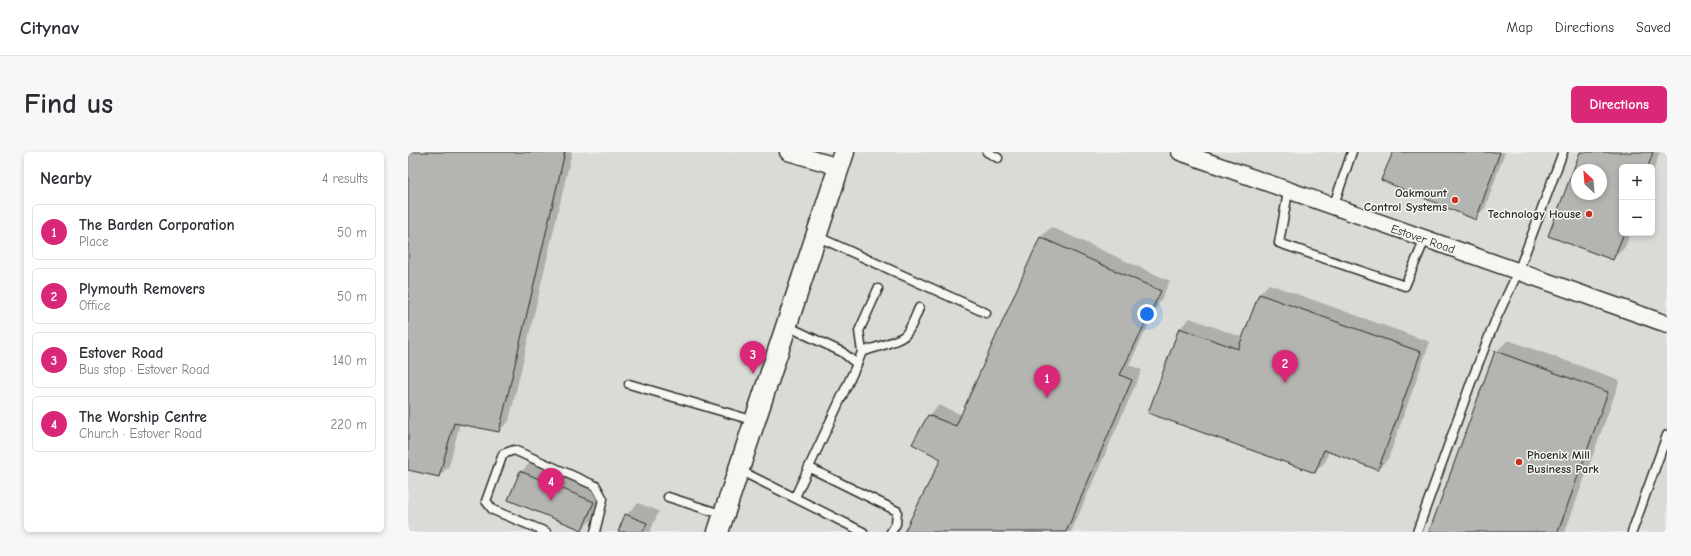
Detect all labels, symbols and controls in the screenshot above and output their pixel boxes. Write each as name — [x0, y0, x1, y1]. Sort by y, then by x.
text: Citynav — [20, 17, 79, 39]
text: Map — [1506, 19, 1533, 36]
text: Directions — [1555, 19, 1614, 36]
text: Saved — [1636, 19, 1671, 36]
button: Directions — [1571, 86, 1667, 123]
text: Find us — [24, 88, 113, 120]
north arrow — [1571, 164, 1607, 200]
map controls — [1619, 164, 1655, 236]
button: + — [1619, 164, 1655, 200]
text: Nearby — [40, 169, 91, 188]
text: 4 results — [322, 171, 368, 186]
place label: Oakmount Control Systems — [1364, 186, 1448, 214]
marker: Oakmount Control Systems — [1450, 195, 1460, 205]
button: − — [1619, 200, 1655, 236]
place label: Technology House — [1488, 207, 1581, 221]
marker: Technology House — [1584, 209, 1594, 219]
text: The Barden Corporation — [79, 216, 235, 234]
street label: Estover Road — [1389, 221, 1457, 257]
text: 1 — [51, 225, 57, 240]
text: 50 m — [337, 225, 367, 240]
text: Place — [79, 234, 109, 249]
text: Plymouth Removers — [79, 280, 205, 298]
text: 2 — [51, 289, 57, 304]
text: 50 m — [337, 289, 367, 304]
text: Office — [79, 298, 110, 313]
your location — [1137, 304, 1157, 324]
pin: 3 — [740, 341, 766, 374]
text: Estover Road — [79, 344, 163, 362]
pin: 2 — [1272, 350, 1298, 383]
text: 3 — [51, 353, 57, 368]
text: 140 m — [333, 353, 367, 368]
text: Bus stop · Estover Road — [79, 362, 210, 377]
pin: 1 — [1034, 365, 1060, 398]
text: The Worship Centre — [79, 408, 207, 426]
text: 4 — [51, 417, 57, 432]
text: 220 m — [330, 417, 367, 432]
text: Church · Estover Road — [79, 426, 202, 441]
place label: Phoenix Mill Business Park — [1527, 448, 1599, 476]
marker: Phoenix Mill Business Park — [1514, 457, 1524, 467]
pin: 4 — [538, 468, 564, 501]

